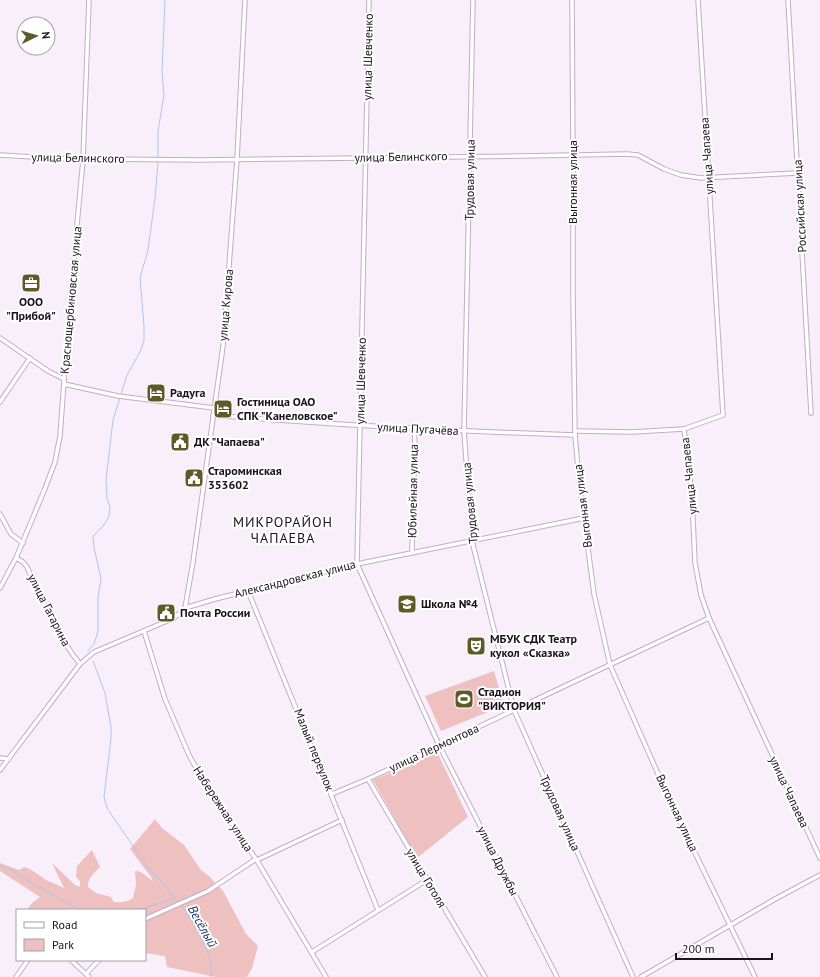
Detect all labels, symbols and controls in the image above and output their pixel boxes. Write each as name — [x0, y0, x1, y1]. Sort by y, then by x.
street label: улица Шевченко — [359, 13, 376, 101]
north arrow — [16, 16, 56, 56]
text: N — [39, 31, 53, 39]
street label: улица Чапаева — [696, 117, 717, 195]
street label: Трудовая улица — [461, 139, 478, 221]
street label: Выгонная улица — [565, 140, 580, 224]
street label: улица Белинского — [354, 148, 448, 165]
street label: улица Белинского — [31, 149, 125, 166]
street label: Российская улица — [790, 159, 809, 253]
street label: Краснощербиновская улица — [57, 225, 84, 374]
street label: улица Кирова — [215, 268, 236, 342]
office icon: ООО "Прибой" — [20, 272, 42, 294]
place label: ООО "Прибой" — [6, 294, 56, 323]
street label: улица Шевченко — [352, 337, 369, 425]
hotel icon: Радуга — [145, 382, 167, 404]
place label: Радуга — [170, 385, 206, 400]
place label: Гостиница ОАО СПК "Канеловское" — [237, 394, 338, 423]
hotel icon: Гостиница ОАО СПК "Канеловское" — [212, 398, 234, 420]
street label: улица Пугачёва — [377, 419, 459, 438]
public building icon: ДК "Чапаева" — [169, 431, 191, 453]
place label: ДК "Чапаева" — [194, 434, 265, 449]
street label: улица Чапаева — [677, 437, 700, 515]
street label: Юбилейная улица — [404, 444, 421, 538]
street label: Трудовая улица — [458, 462, 481, 544]
place label: Староминская 353602 — [208, 463, 282, 492]
street label: Выгонная улица — [570, 463, 595, 549]
public building icon: Староминская 353602 — [183, 467, 205, 489]
district label: МИКРОРАЙОН ЧАПАЕВА — [233, 513, 333, 547]
street label: Александровская улица — [233, 556, 357, 601]
street label: улица Гагарина — [25, 571, 74, 649]
school or university icon: Школа №4 — [396, 593, 418, 615]
place label: Школа №4 — [421, 596, 478, 611]
public building icon: Почта России — [155, 602, 177, 624]
place label: Почта России — [180, 605, 250, 620]
place label: МБУК СДК Театр кукол «Сказка» — [490, 631, 577, 660]
theatre icon: МБУК СДК Театр кукол «Сказка» — [465, 635, 487, 657]
place label: Стадион "ВИКТОРИЯ" — [478, 684, 546, 713]
sports icon: Стадион "ВИКТОРИЯ" — [453, 688, 475, 710]
street label: Малый переулок — [291, 706, 338, 794]
street label: улица Лермонтова — [387, 720, 481, 775]
street label: улица Чапаева — [766, 754, 813, 830]
street label: Набережная улица — [190, 763, 257, 854]
street label: Выгонная улица — [653, 772, 702, 854]
street label: Трудовая улица — [537, 773, 584, 853]
street label: улица Дружбы — [475, 824, 522, 898]
street label: улица Гоголя — [403, 845, 450, 910]
water label: Весёлый — [184, 902, 221, 951]
legend — [16, 909, 146, 961]
text: Road — [52, 917, 77, 932]
scale bar — [676, 935, 772, 961]
text: Park — [52, 937, 74, 952]
text: 200 m — [682, 941, 715, 956]

